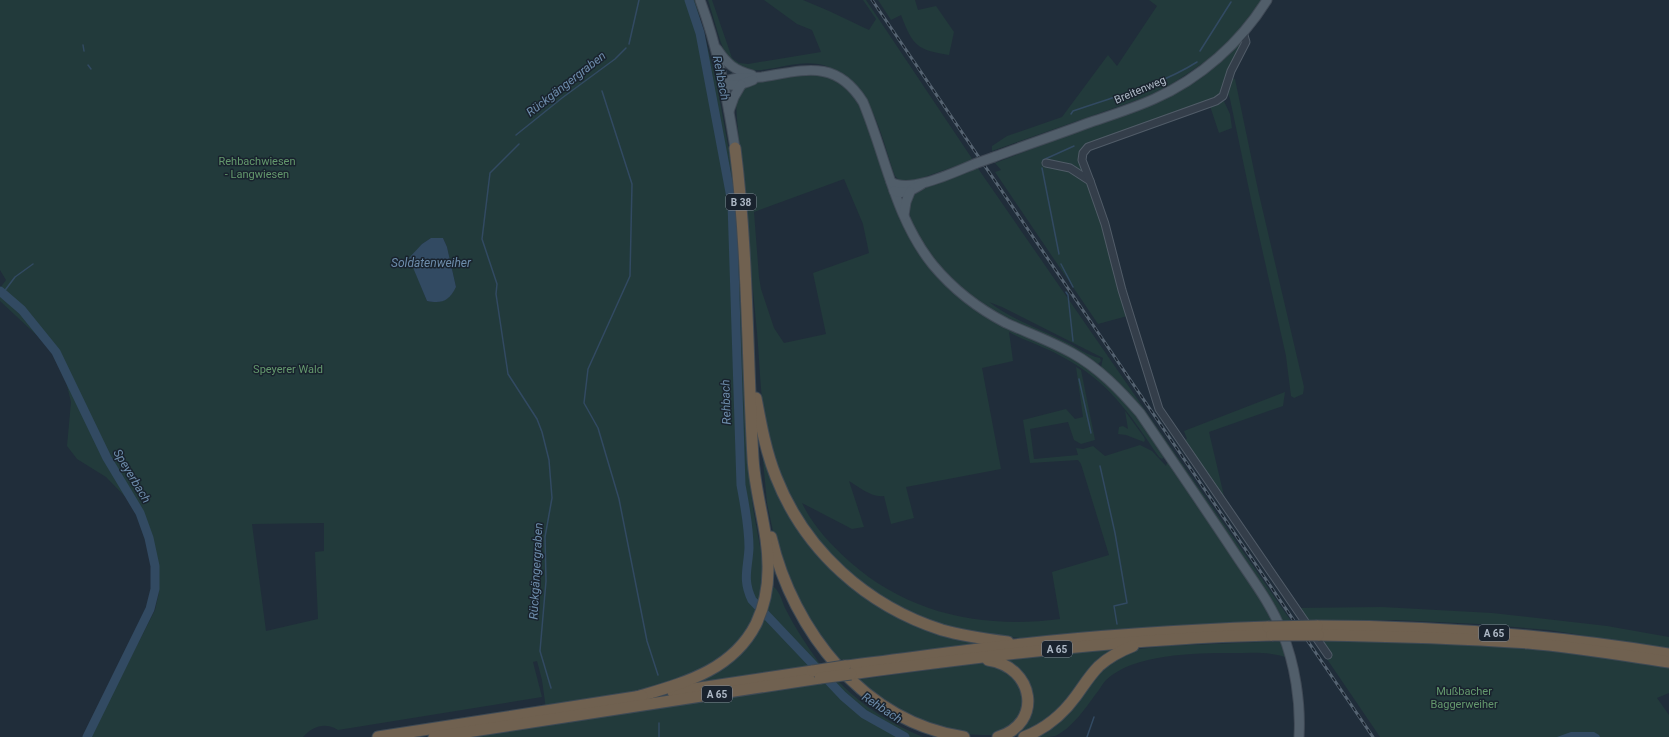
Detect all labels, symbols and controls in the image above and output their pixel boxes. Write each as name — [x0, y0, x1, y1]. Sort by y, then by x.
water label: Rückgängergraben — [523, 49, 609, 119]
water label: Rehbach — [710, 55, 732, 101]
street label: Breitenweg — [1112, 73, 1168, 107]
park label: Rehbachwiesen - Langwiesen — [218, 155, 296, 181]
road number: B 38 — [726, 194, 756, 210]
water label: Soldatenweiher — [391, 256, 472, 270]
park label: Speyerer Wald — [253, 363, 323, 376]
water label: Rehbach — [718, 379, 734, 425]
water label: Speyerbach — [110, 446, 154, 506]
water label: Rückgängergraben — [526, 522, 546, 620]
road number: A 65 — [1479, 625, 1509, 641]
road number: A 65 — [1042, 641, 1072, 657]
park label: Mußbacher Baggerweiher — [1430, 685, 1498, 711]
road number: A 65 — [702, 686, 732, 702]
water label: Rehbach — [859, 690, 905, 726]

